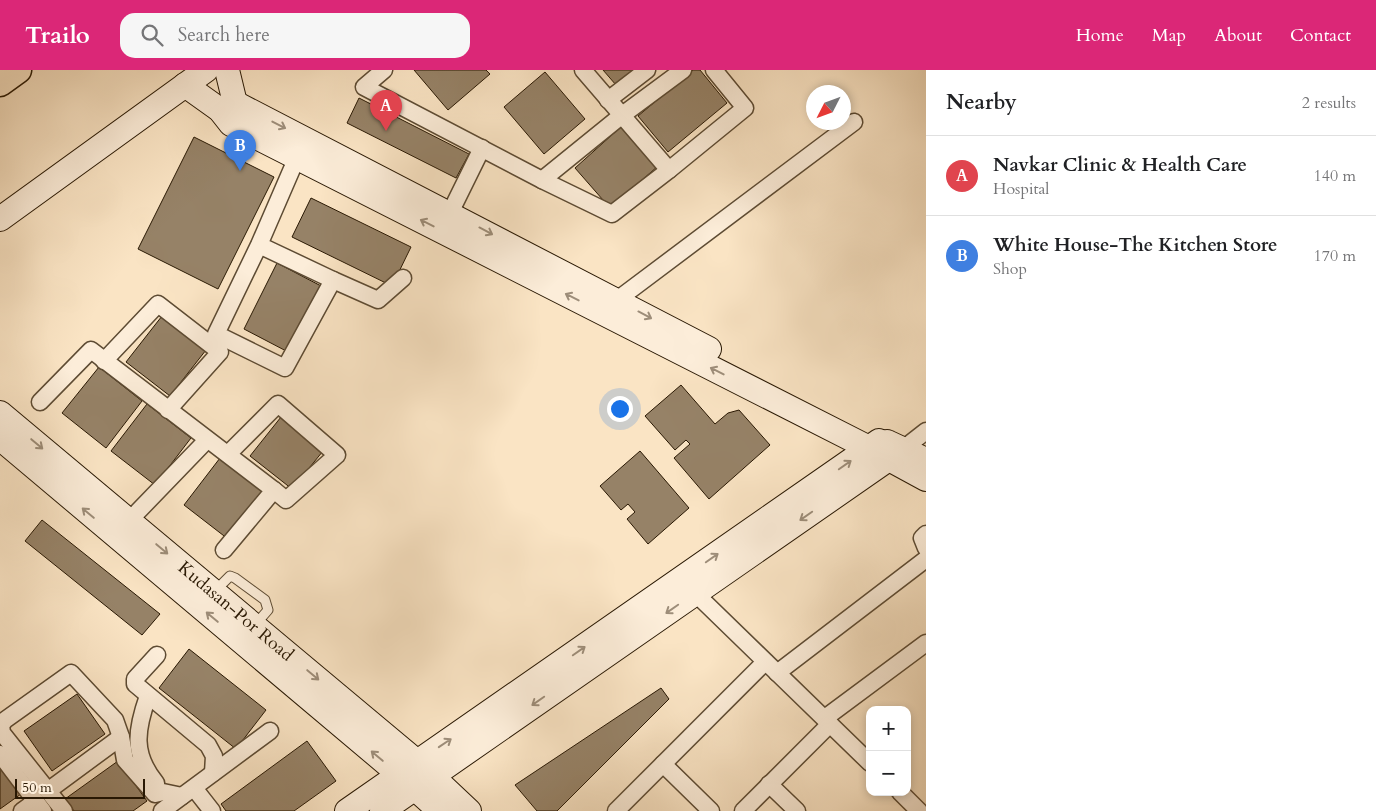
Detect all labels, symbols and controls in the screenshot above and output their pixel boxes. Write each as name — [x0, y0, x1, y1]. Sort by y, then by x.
search box — [120, 13, 470, 58]
text: Trailo — [25, 19, 90, 52]
icon: search — [138, 21, 166, 49]
text: Search here — [178, 22, 270, 48]
text: Home — [1076, 23, 1124, 48]
text: Map — [1152, 23, 1186, 48]
text: About — [1214, 23, 1262, 48]
text: Contact — [1290, 23, 1351, 48]
north arrow — [806, 85, 851, 130]
text: Nearby — [946, 88, 1017, 117]
pin: A — [370, 90, 402, 131]
text: 2 results — [1302, 92, 1356, 114]
one-way arrow — [271, 120, 286, 130]
pin: B — [224, 130, 256, 171]
text: Navkar Clinic & Health Care — [993, 152, 1247, 178]
text: A — [956, 165, 968, 187]
text: 140 m — [1314, 165, 1356, 187]
text: Hospital — [993, 178, 1049, 200]
one-way arrow — [420, 218, 435, 228]
one-way arrow — [478, 226, 493, 236]
text: White House-The Kitchen Store — [993, 232, 1277, 258]
text: B — [956, 245, 968, 267]
text: 170 m — [1314, 245, 1356, 267]
text: Shop — [993, 258, 1027, 280]
one-way arrow — [564, 292, 579, 302]
one-way arrow — [637, 311, 652, 320]
one-way arrow — [709, 366, 724, 376]
your location — [607, 396, 633, 422]
one-way arrow — [31, 438, 44, 450]
one-way arrow — [838, 460, 852, 470]
one-way arrow — [82, 507, 95, 518]
one-way arrow — [799, 511, 813, 521]
one-way arrow — [155, 543, 168, 554]
one-way arrow — [705, 553, 719, 563]
street label: Kudasan-Por Road — [172, 556, 299, 668]
one-way arrow — [665, 604, 679, 614]
one-way arrow — [206, 612, 219, 623]
one-way arrow — [571, 646, 585, 656]
one-way arrow — [306, 670, 319, 681]
one-way arrow — [532, 696, 546, 706]
map controls — [866, 706, 911, 796]
button: + — [866, 706, 911, 751]
one-way arrow — [437, 738, 451, 748]
one-way arrow — [371, 750, 384, 761]
button: − — [866, 751, 911, 796]
scale bar — [15, 776, 145, 799]
text: 50 m — [22, 778, 52, 797]

